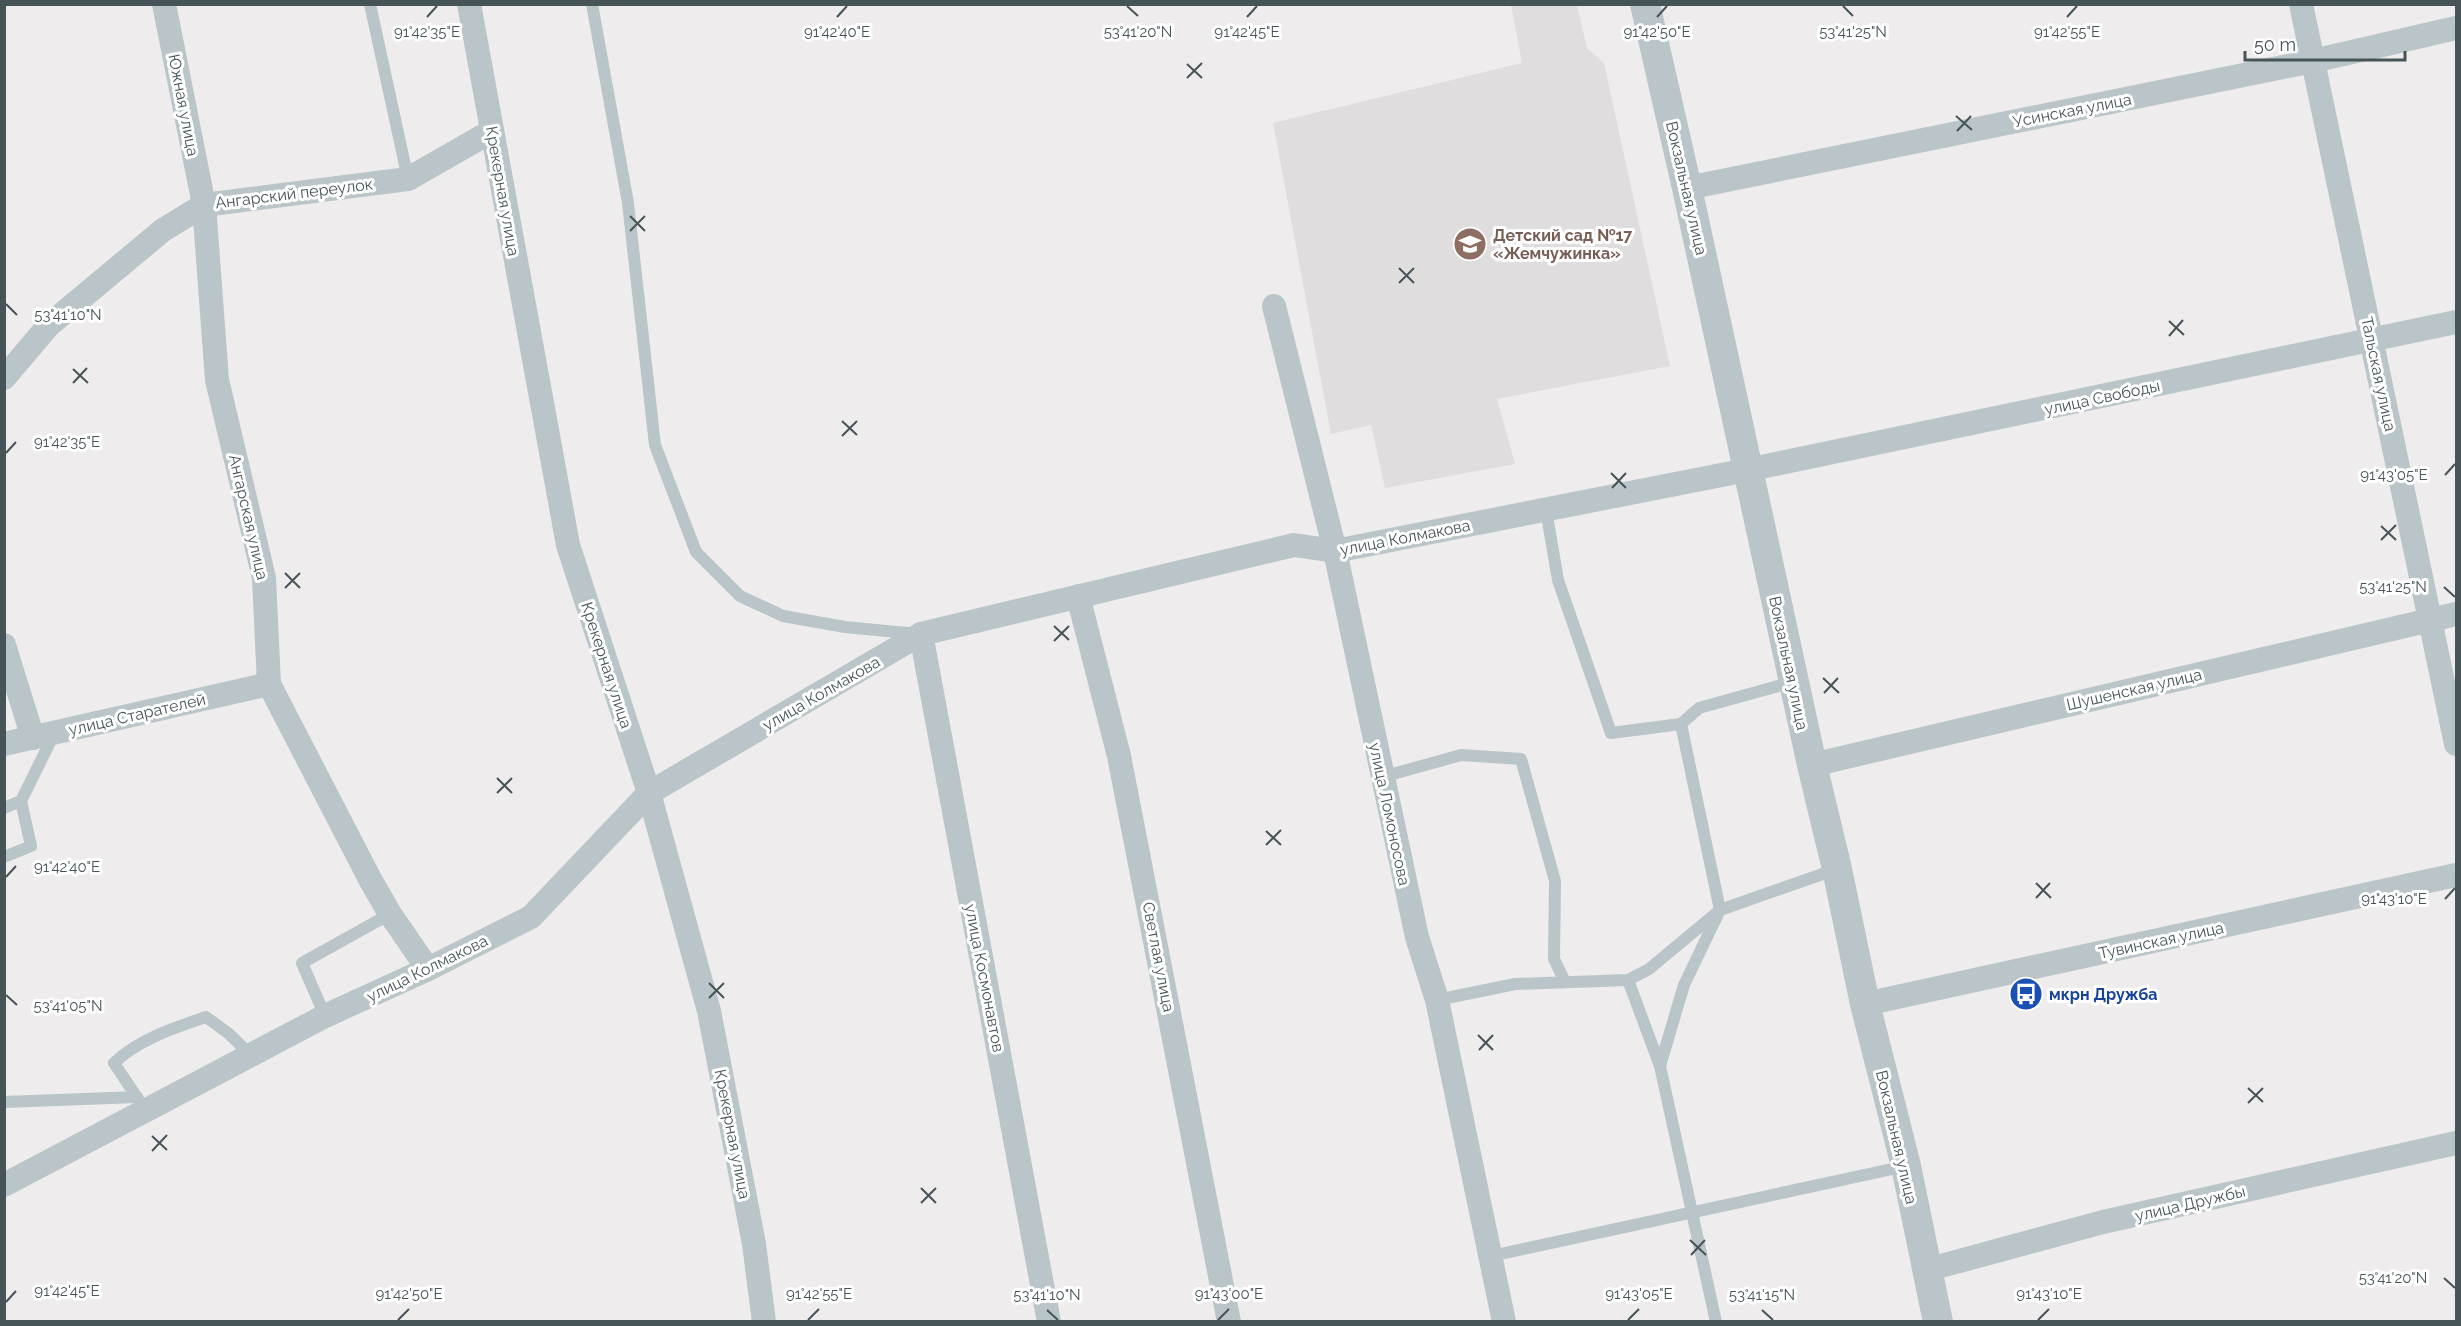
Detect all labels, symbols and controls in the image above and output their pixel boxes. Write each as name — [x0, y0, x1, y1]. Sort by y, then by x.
text: 91°42'35"E — [394, 23, 460, 41]
text: 91°42'40"E — [804, 23, 870, 41]
text: 53°41'20"N — [1104, 23, 1172, 41]
text: 91°42'45"E — [1214, 23, 1280, 41]
text: 91°42'50"E — [1623, 23, 1691, 41]
text: 53°41'25"N — [1819, 23, 1887, 41]
text: 91°42'55"E — [2034, 23, 2100, 41]
scale bar — [2245, 24, 2406, 62]
text: 50 m — [2254, 34, 2296, 55]
street label: Южная улица — [164, 52, 203, 158]
street label: Усинская улица — [2011, 90, 2133, 131]
street label: Вокзальная улица — [1662, 119, 1711, 257]
street label: Крекерная улица — [482, 125, 523, 258]
street label: Ангарский переулок — [214, 174, 374, 213]
school or university icon: Детский сад №17 «Жемчужинка» — [1452, 226, 1488, 262]
place label: Детский сад №17 «Жемчужинка» — [1493, 226, 1632, 263]
text: 53°41'10"N — [34, 306, 102, 324]
street label: Тальская улица — [2357, 315, 2400, 433]
street label: улица Свободы — [2043, 376, 2162, 419]
text: 91°42'35"E — [34, 433, 100, 451]
street label: Ангарская улица — [225, 453, 272, 582]
text: 91°43'05"E — [2360, 466, 2428, 484]
street label: улица Колмакова — [1338, 516, 1472, 559]
text: 53°41'25"N — [2359, 578, 2427, 596]
street label: Вокзальная улица — [1765, 594, 1812, 732]
street label: Крекерная улица — [577, 600, 636, 731]
street label: улица Колмакова — [759, 652, 883, 735]
street label: Шушенская улица — [2065, 665, 2204, 714]
street label: улица Старателей — [67, 689, 208, 740]
street label: улица Ломоносова — [1365, 741, 1414, 887]
text: 91°42'40"E — [34, 858, 100, 876]
text: 91°43'10"E — [2361, 890, 2427, 908]
street label: Светлая улица — [1139, 901, 1178, 1014]
street label: улица Космонавтов — [961, 902, 1008, 1054]
street label: Тувинская улица — [2097, 918, 2225, 963]
street label: улица Колмакова — [364, 931, 491, 1006]
bus stop icon: мкрн Дружба — [2008, 976, 2044, 1012]
place label: мкрн Дружба — [2049, 985, 2157, 1004]
text: 53°41'05"N — [33, 997, 103, 1015]
street label: Крекерная улица — [711, 1068, 754, 1201]
street label: Вокзальная улица — [1872, 1068, 1921, 1206]
street label: улица Дружбы — [2133, 1182, 2247, 1225]
text: 53°41'20"N — [2359, 1269, 2427, 1287]
text: 91°42'45"E — [34, 1282, 100, 1300]
text: 91°42'50"E — [375, 1285, 443, 1303]
text: 91°42'55"E — [786, 1285, 852, 1303]
text: 91°43'00"E — [1195, 1285, 1263, 1303]
text: 91°43'05"E — [1605, 1285, 1673, 1303]
text: 91°43'10"E — [2016, 1285, 2082, 1303]
text: 53°41'10"N — [1013, 1286, 1081, 1304]
text: 53°41'15"N — [1729, 1286, 1795, 1304]

